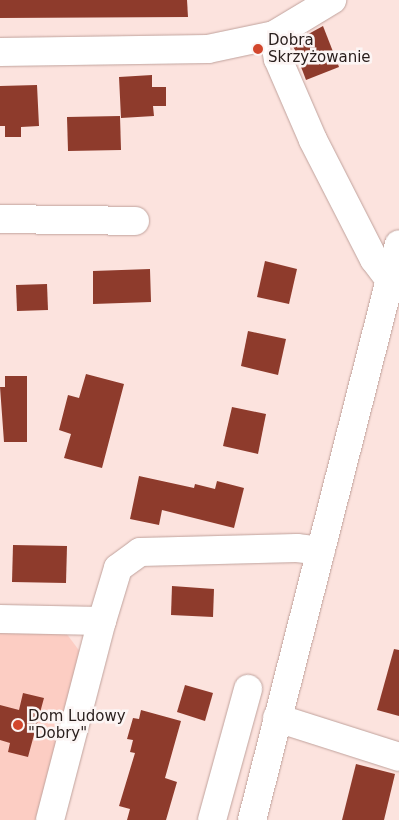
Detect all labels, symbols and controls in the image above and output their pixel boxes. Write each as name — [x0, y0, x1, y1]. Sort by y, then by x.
place label: Dobra Skrzyżowanie — [268, 31, 371, 66]
marker: Dobra Skrzyżowanie — [252, 43, 264, 55]
place label: Dom Ludowy "Dobry" — [28, 707, 126, 742]
marker: Dom Ludowy "Dobry" — [12, 719, 24, 731]

